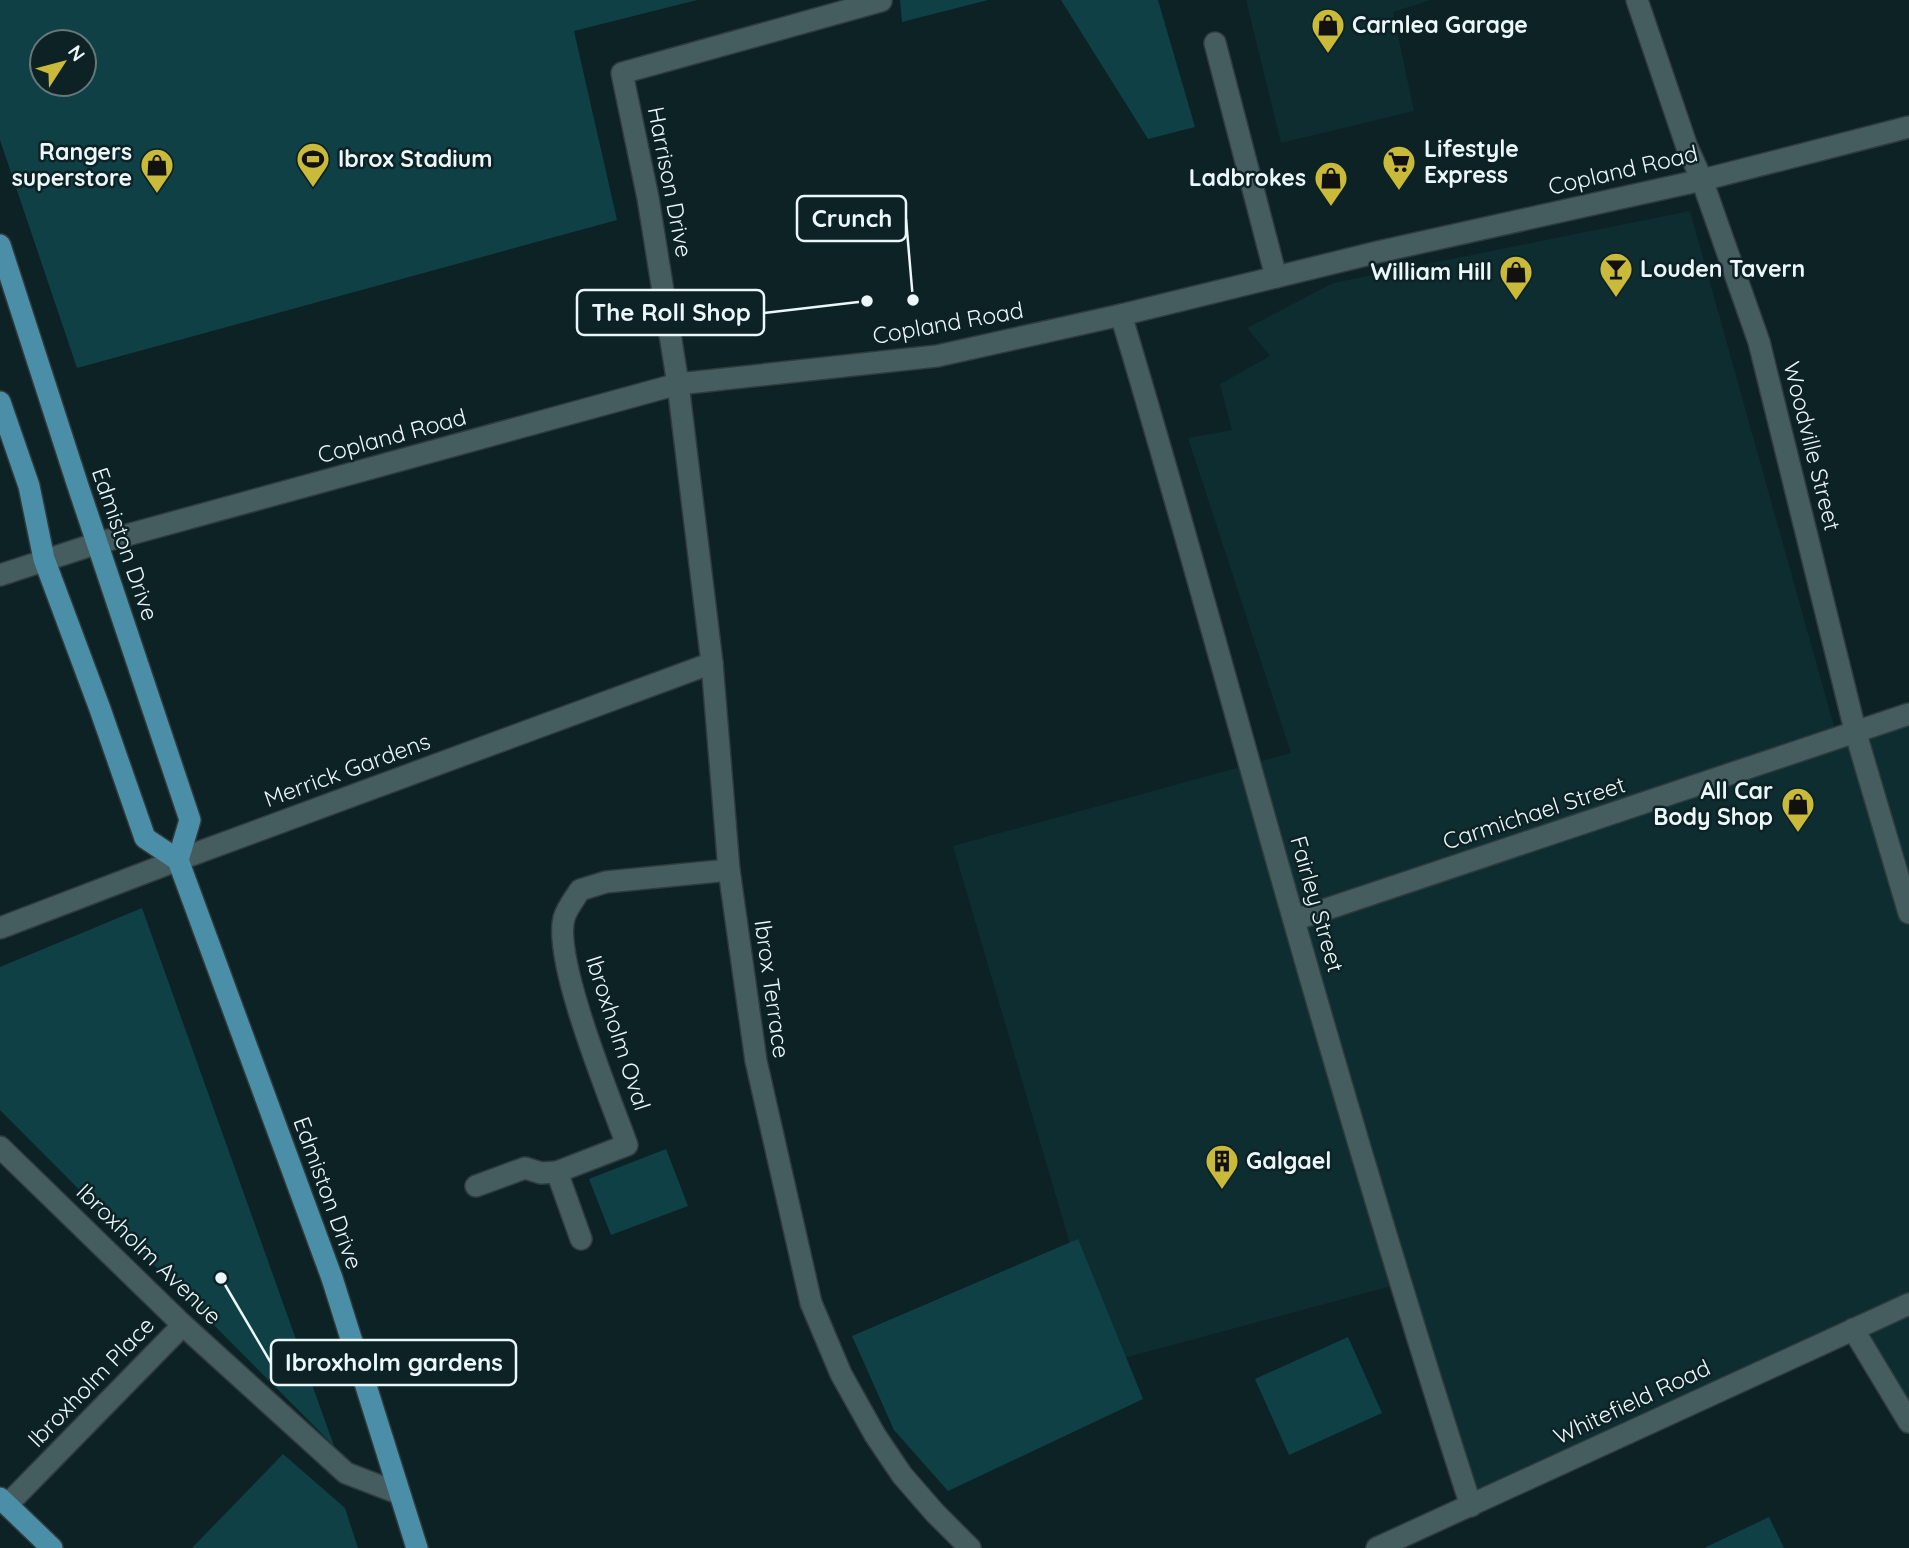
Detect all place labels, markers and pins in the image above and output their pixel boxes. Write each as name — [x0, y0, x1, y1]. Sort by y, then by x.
shop icon: Carnlea Garage — [1309, 6, 1347, 55]
place label: Carnlea Garage — [1352, 10, 1528, 39]
place label: Lifestyle Express — [1424, 134, 1519, 189]
place label: Rangers superstore — [12, 137, 132, 192]
sports icon: Ibrox Stadium — [294, 140, 332, 189]
supermarket icon: Lifestyle Express — [1380, 143, 1418, 192]
place label: Ibrox Stadium — [338, 144, 492, 173]
shop icon: Rangers superstore — [138, 146, 176, 195]
shop icon: Ladbrokes — [1312, 159, 1350, 208]
place label: Ladbrokes — [1189, 163, 1306, 192]
callout: Crunch — [797, 196, 906, 241]
bar icon: Louden Tavern — [1597, 250, 1635, 299]
shop icon: William Hill — [1497, 253, 1535, 302]
place label: Louden Tavern — [1640, 254, 1805, 283]
place label: William Hill — [1371, 257, 1492, 286]
callout: The Roll Shop — [577, 290, 764, 335]
place label: All Car Body Shop — [1653, 776, 1773, 831]
shop icon: All Car Body Shop — [1779, 785, 1817, 834]
building icon: Galgael — [1203, 1142, 1241, 1191]
place label: Galgael — [1246, 1146, 1332, 1175]
callout: Ibroxholm gardens — [271, 1340, 516, 1385]

